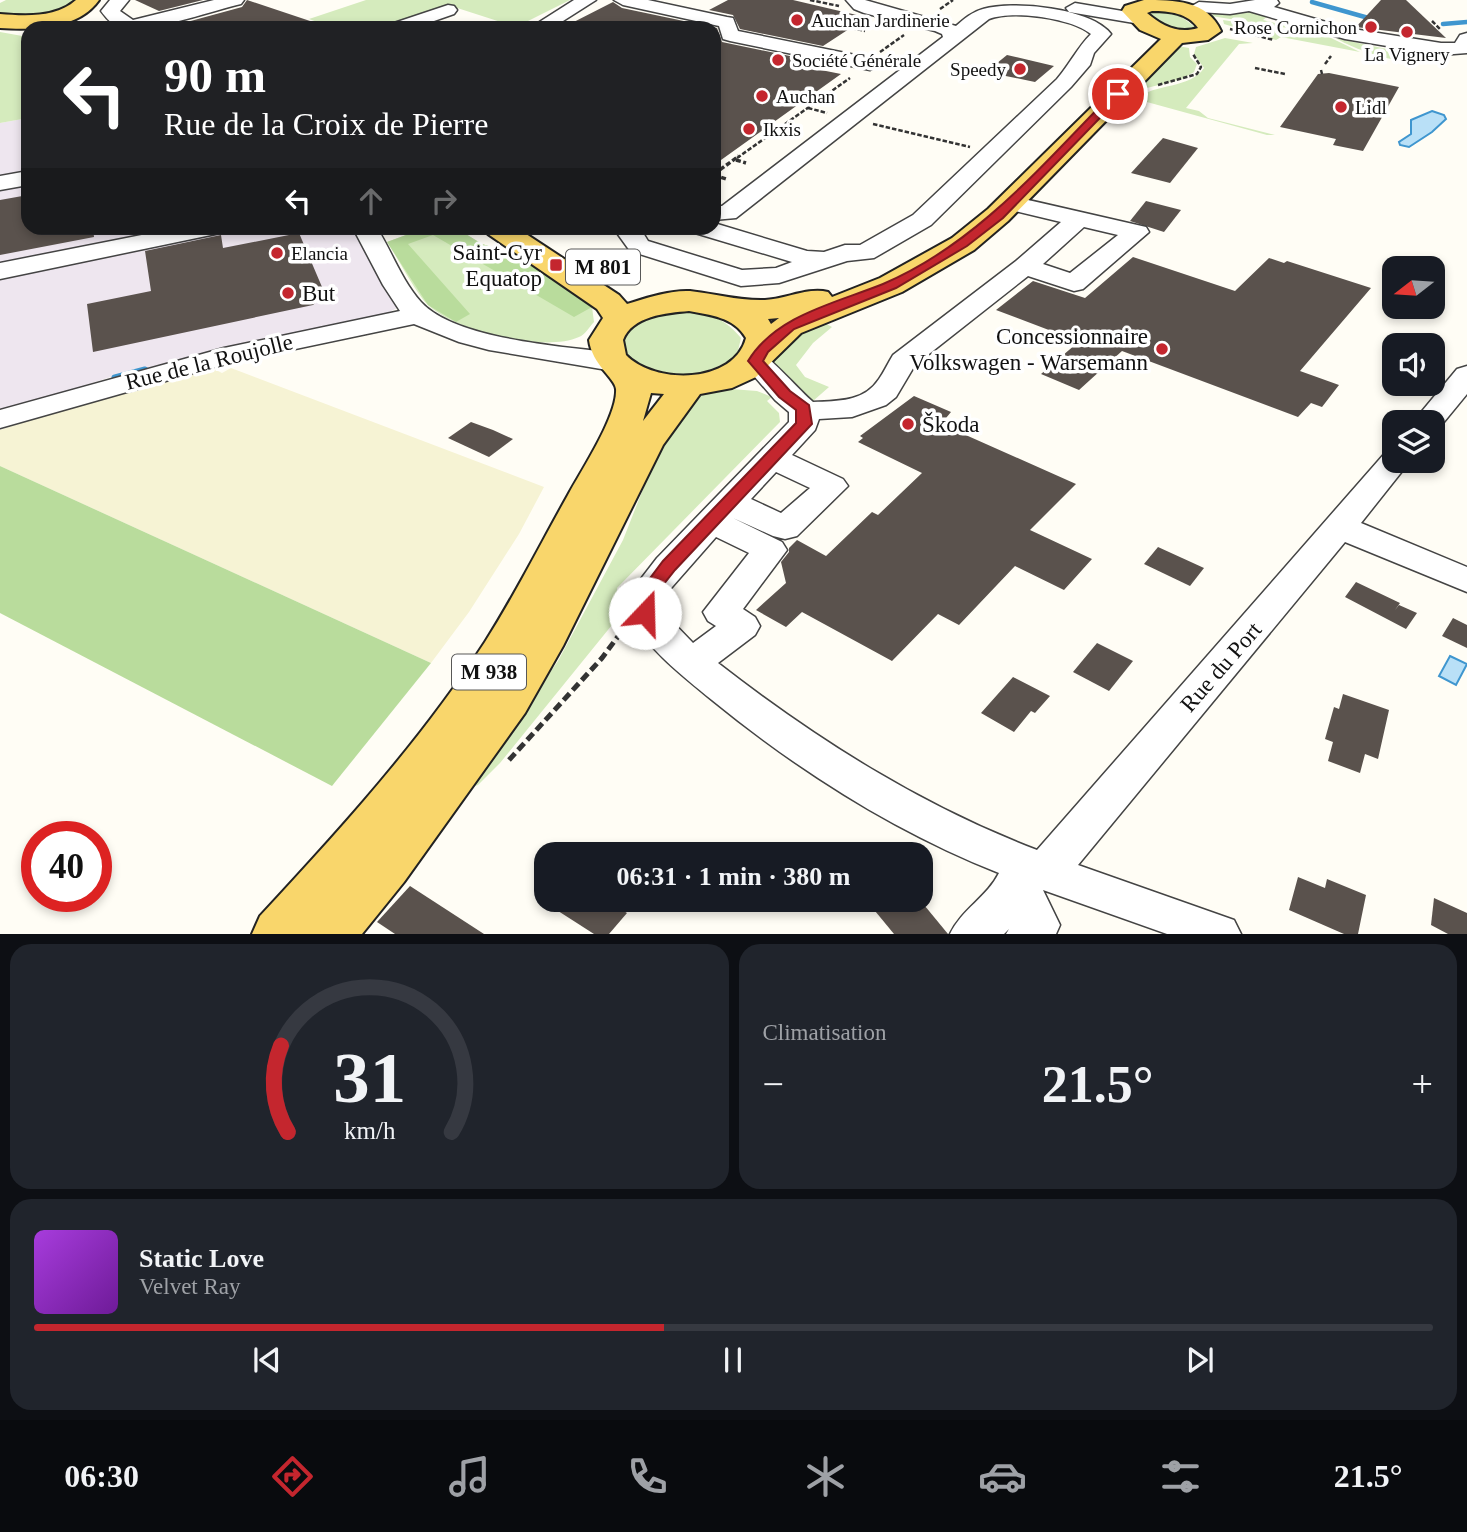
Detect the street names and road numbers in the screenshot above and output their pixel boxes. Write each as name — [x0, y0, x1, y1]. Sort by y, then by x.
road number: M 801 — [566, 250, 640, 284]
street label: Rue de la Roujolle — [123, 329, 295, 395]
street label: Rue du Port — [1176, 617, 1267, 717]
road number: M 938 — [452, 654, 526, 690]

